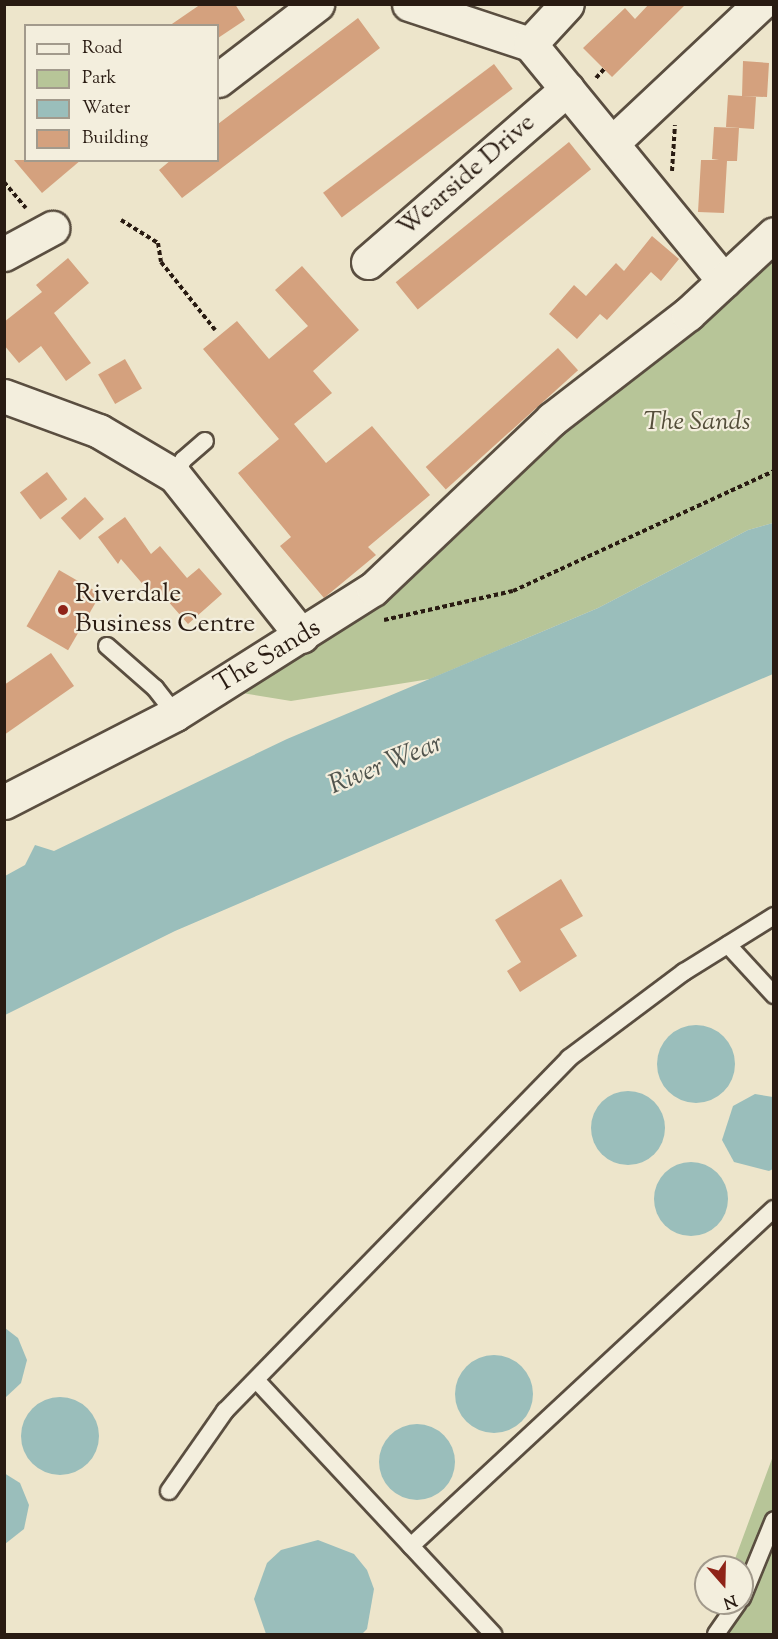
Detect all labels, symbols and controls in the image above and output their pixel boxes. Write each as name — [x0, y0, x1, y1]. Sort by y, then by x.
legend — [24, 24, 219, 162]
text: Road — [82, 36, 122, 62]
text: Park — [82, 66, 116, 92]
text: Water — [82, 96, 130, 122]
street label: Wearside Drive — [392, 108, 542, 244]
text: Building — [82, 126, 148, 152]
park label: The Sands — [644, 407, 750, 439]
place label: Riverdale Business Centre — [75, 579, 255, 640]
marker: Riverdale Business Centre — [56, 603, 70, 617]
street label: The Sands — [209, 613, 327, 701]
water label: River Wear — [324, 728, 448, 802]
north arrow — [694, 1555, 754, 1615]
text: N — [720, 1588, 740, 1613]

